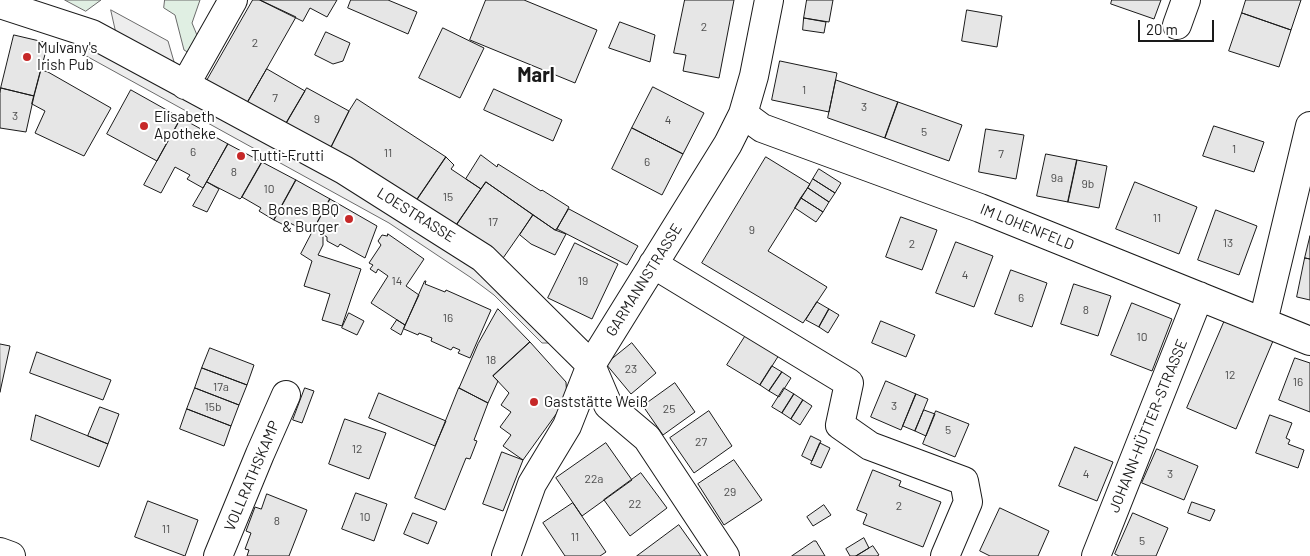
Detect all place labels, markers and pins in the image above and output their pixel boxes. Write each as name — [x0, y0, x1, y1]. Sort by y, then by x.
place label: Mulvany's Irish Pub — [37, 39, 97, 74]
marker: Mulvany's Irish Pub — [21, 51, 33, 63]
place label: Elisabeth Apotheke — [154, 108, 216, 143]
marker: Elisabeth Apotheke — [138, 120, 150, 132]
place label: Tutti-Frutti — [251, 147, 324, 165]
marker: Tutti-Frutti — [235, 150, 247, 162]
place label: Bones BBQ & Burger — [268, 201, 339, 236]
marker: Bones BBQ & Burger — [343, 213, 355, 225]
place label: Gaststätte Weiß — [544, 393, 648, 411]
marker: Gaststätte Weiß — [528, 396, 540, 408]

